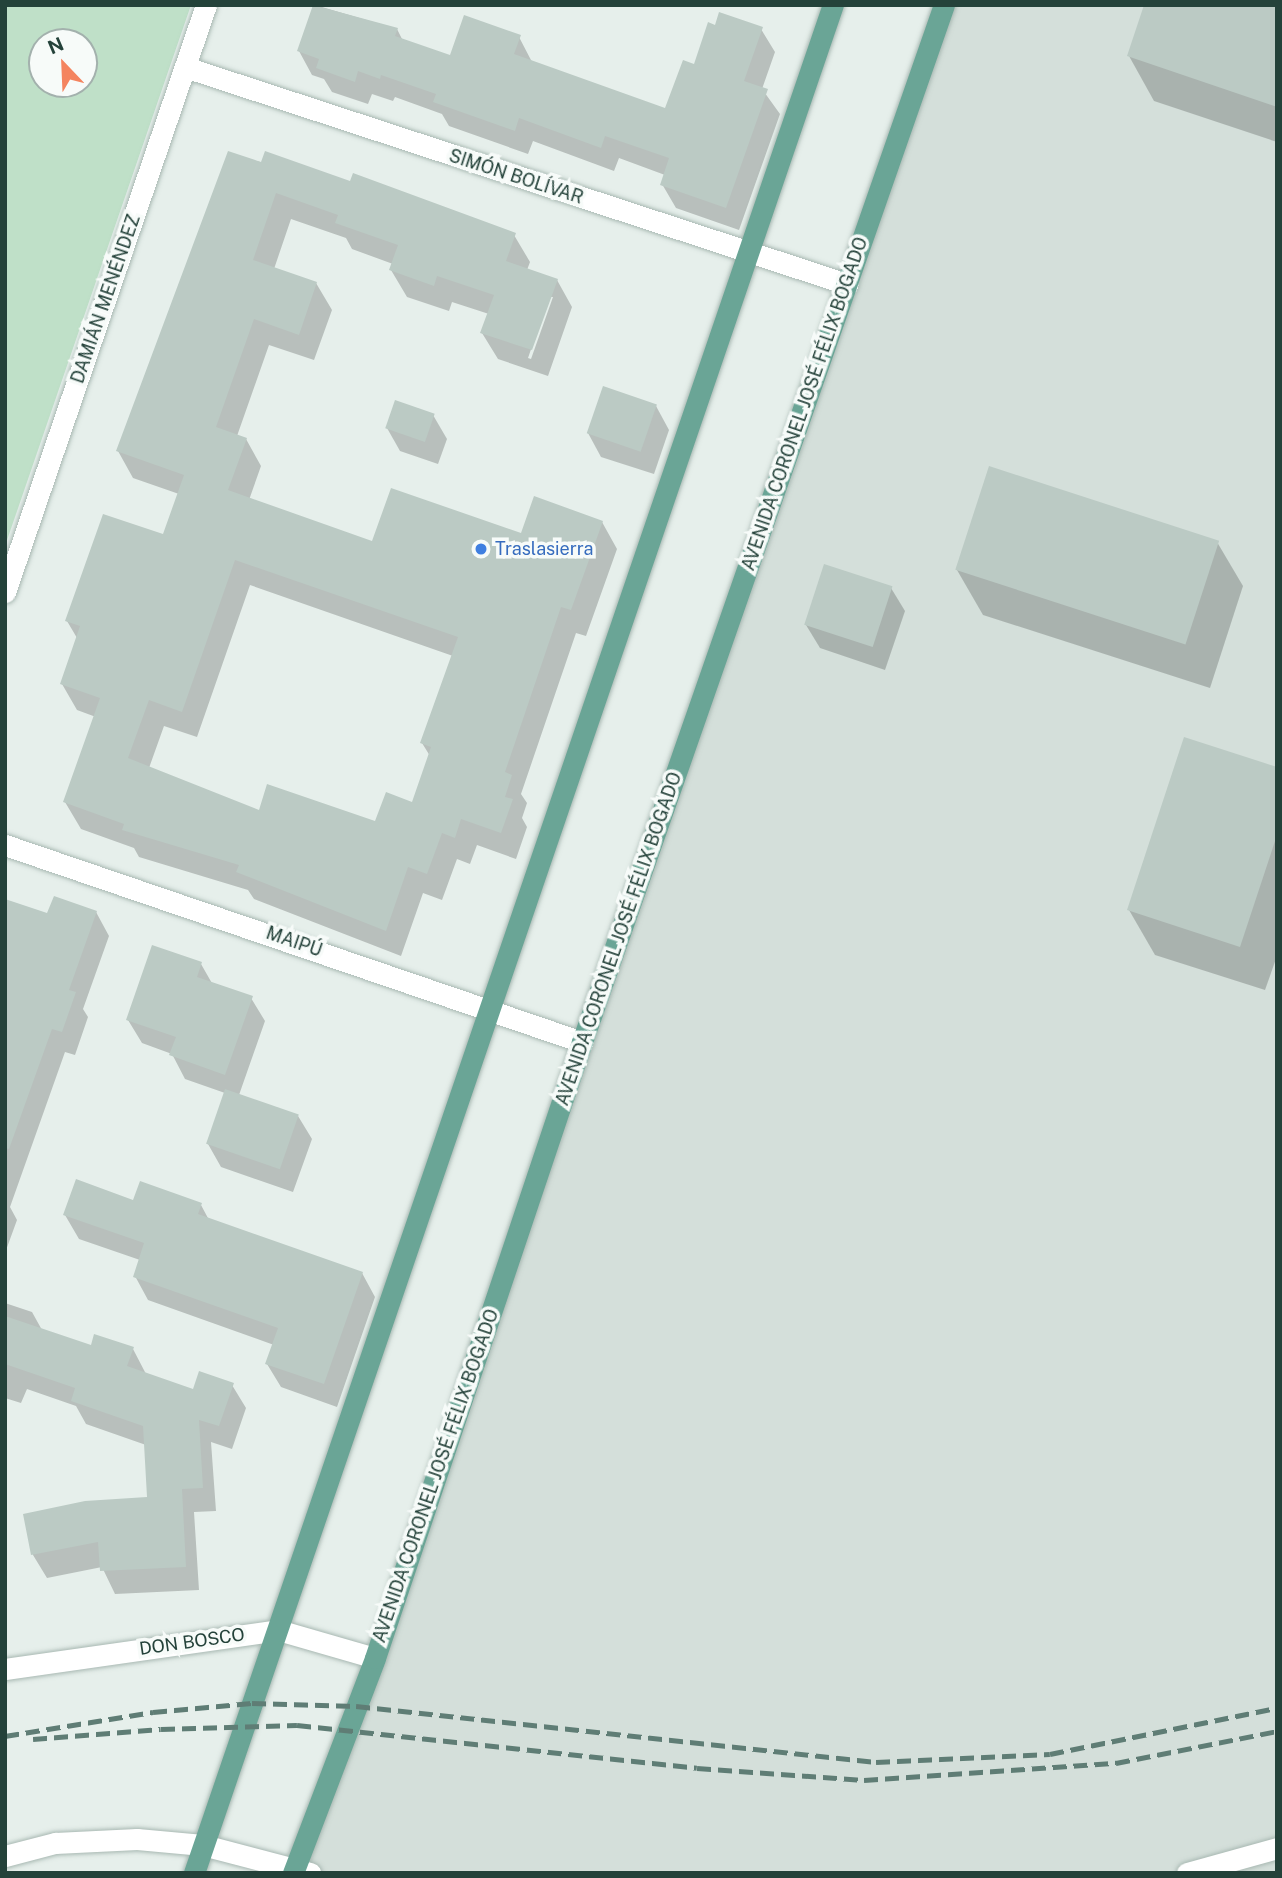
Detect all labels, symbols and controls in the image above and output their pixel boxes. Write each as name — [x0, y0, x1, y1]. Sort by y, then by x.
north arrow — [28, 28, 98, 98]
text: N — [44, 32, 67, 59]
street label: SIMÓN BOLÍVAR — [446, 145, 586, 209]
street label: DAMIÁN MENÉNDEZ — [67, 212, 145, 386]
street label: AVENIDA CORONEL JOSÉ FÉLIX BOGADO — [738, 234, 872, 574]
place label: Traslasierra — [495, 538, 593, 560]
marker: Traslasierra — [473, 541, 489, 557]
street label: AVENIDA CORONEL JOSÉ FÉLIX BOGADO — [552, 769, 686, 1109]
street label: MAIPÚ — [263, 922, 325, 962]
street label: AVENIDA CORONEL JOSÉ FÉLIX BOGADO — [369, 1306, 503, 1646]
street label: DON BOSCO — [138, 1624, 246, 1660]

